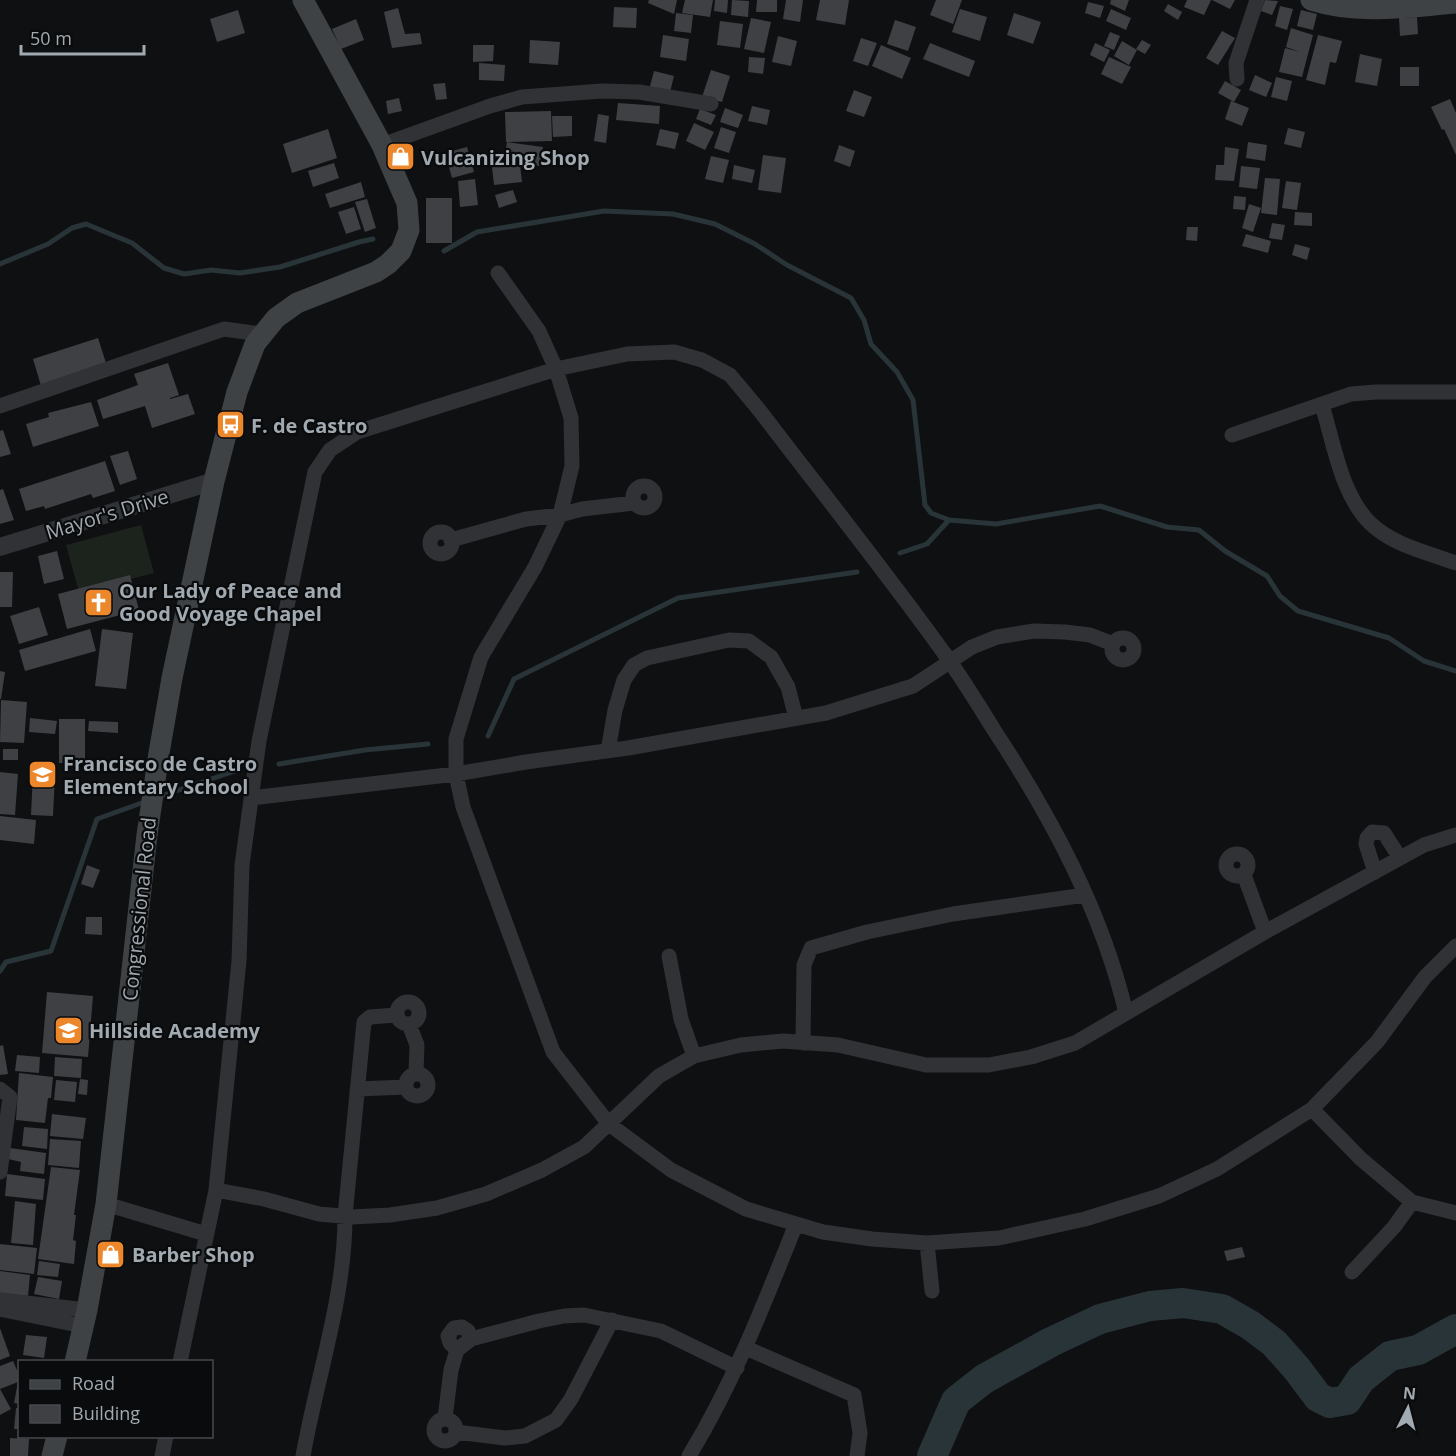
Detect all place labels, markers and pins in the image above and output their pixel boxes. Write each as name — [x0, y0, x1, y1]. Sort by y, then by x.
shop icon: Vulcanizing Shop — [384, 141, 416, 173]
place label: Vulcanizing Shop — [421, 144, 590, 171]
bus stop icon: F. de Castro — [214, 409, 246, 441]
place label: F. de Castro — [251, 412, 367, 439]
place label: Our Lady of Peace and Good Voyage Chapel — [119, 577, 342, 627]
church icon: Our Lady of Peace and Good Voyage Chapel — [82, 586, 114, 618]
place label: Francisco de Castro Elementary School — [63, 750, 257, 800]
school or university icon: Francisco de Castro Elementary School — [26, 759, 58, 791]
school or university icon: Hillside Academy — [52, 1014, 84, 1046]
place label: Hillside Academy — [89, 1017, 261, 1044]
shop icon: Barber Shop — [95, 1238, 127, 1270]
place label: Barber Shop — [132, 1241, 255, 1268]

